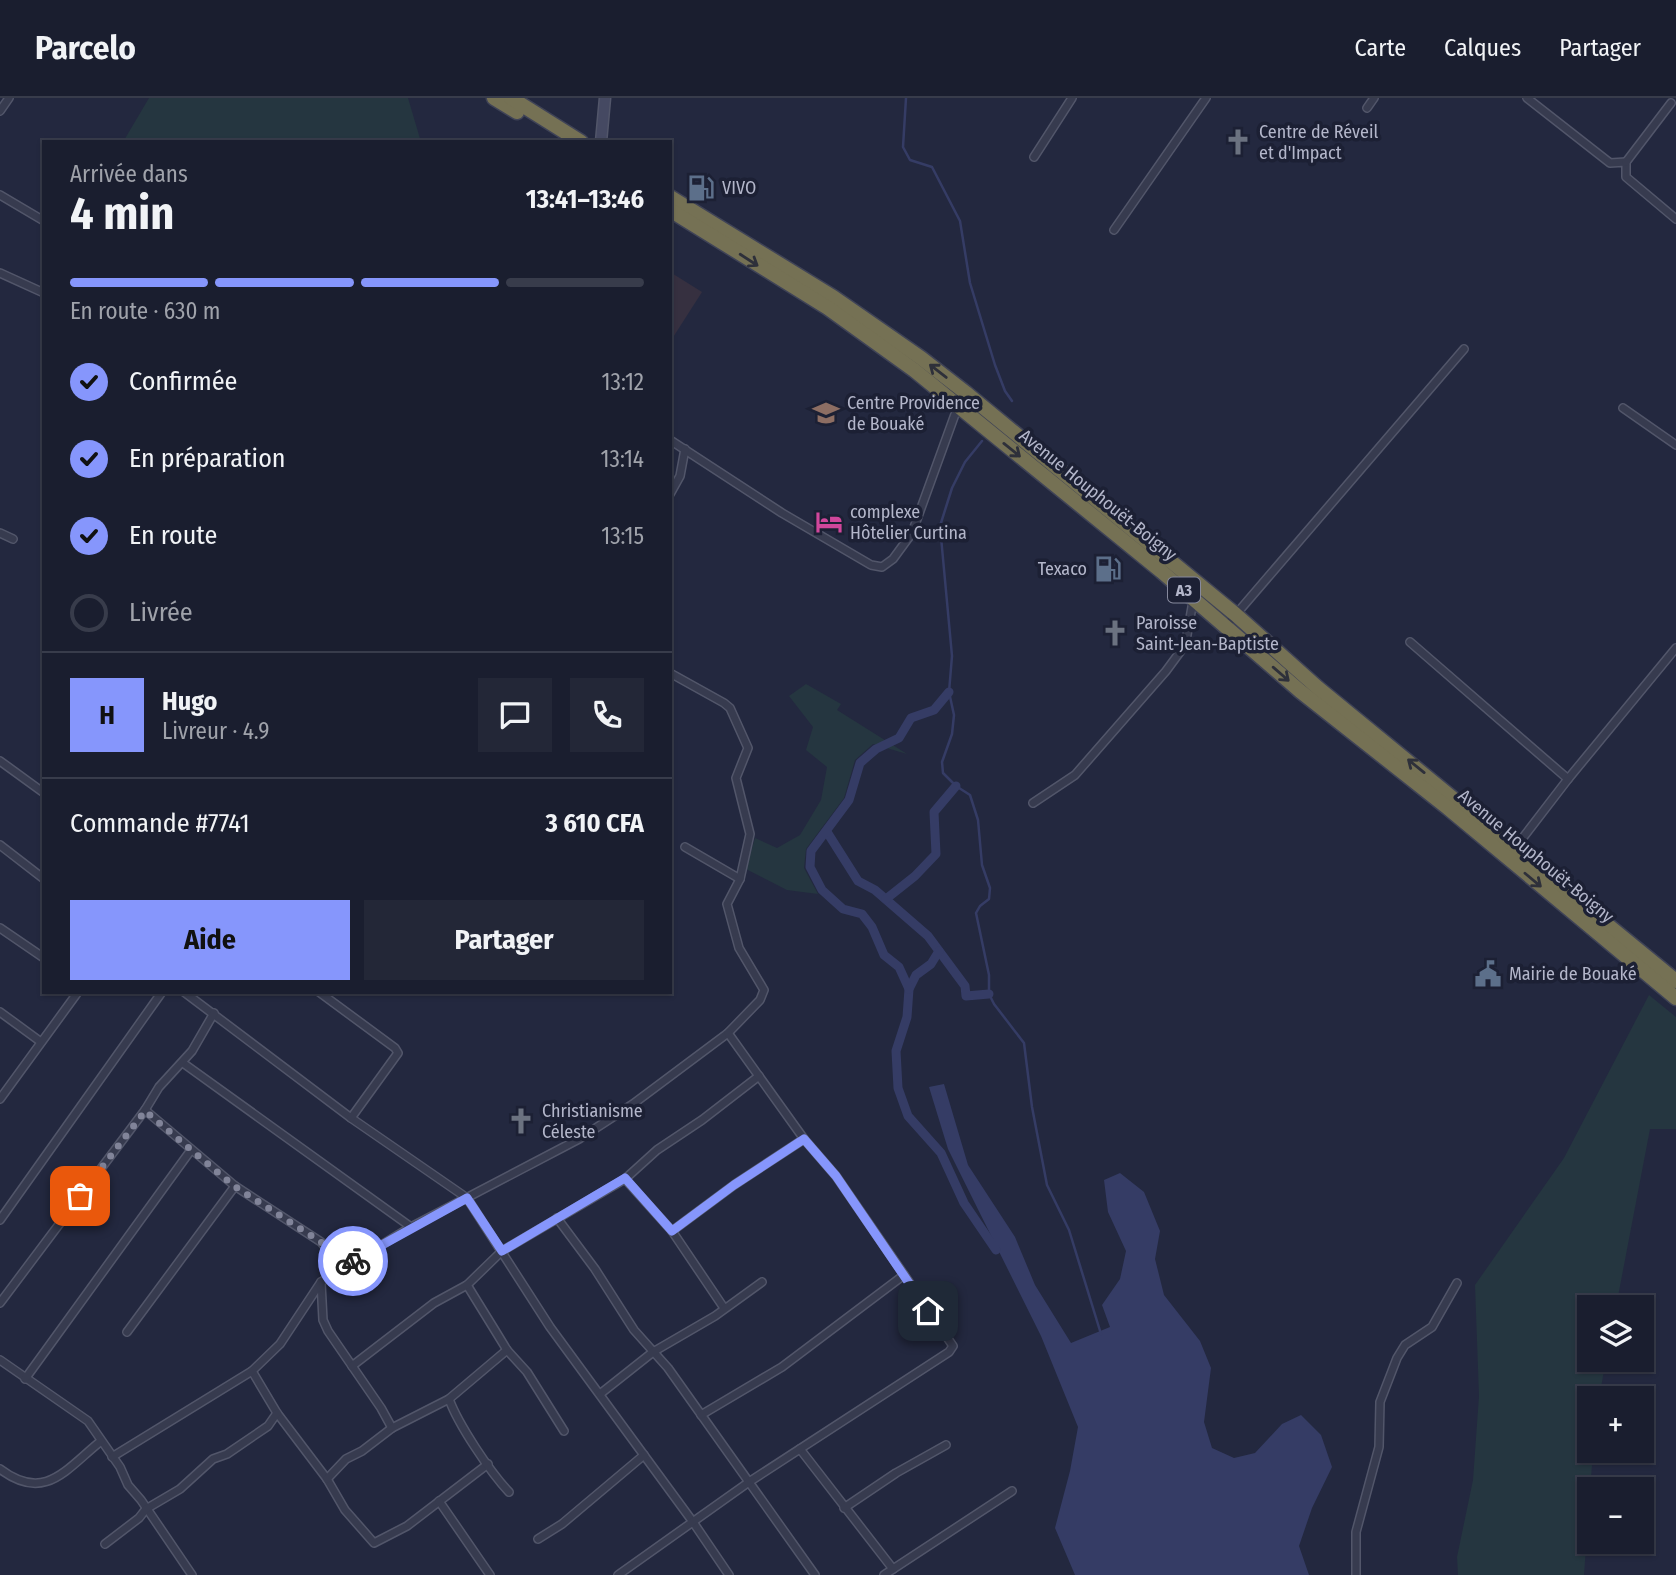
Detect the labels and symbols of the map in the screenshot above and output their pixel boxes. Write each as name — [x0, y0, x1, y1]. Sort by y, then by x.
place label: Centre de Réveil et d'Impact — [1259, 121, 1378, 164]
church icon: Centre de Réveil et d'Impact — [1223, 127, 1253, 157]
fuel station icon: VIVO — [686, 173, 716, 203]
place label: VIVO — [722, 177, 756, 199]
one-way arrow — [738, 253, 758, 267]
one-way arrow — [929, 364, 948, 379]
place label: Centre Providence de Bouaké — [847, 392, 980, 435]
school or university icon: Centre Providence de Bouaké — [811, 398, 841, 428]
street label: Avenue Houphouët-Boigny — [1015, 425, 1181, 565]
one-way arrow — [1003, 442, 1021, 458]
place label: complexe Hôtelier Curtina — [850, 501, 967, 544]
hotel icon: complexe Hôtelier Curtina — [814, 507, 844, 537]
fuel station icon: Texaco — [1093, 554, 1123, 584]
place label: Texaco — [1038, 558, 1087, 580]
road number: A3 — [1168, 578, 1200, 603]
place label: Paroisse Saint-Jean-Baptiste — [1136, 612, 1279, 655]
church icon: Paroisse Saint-Jean-Baptiste — [1100, 618, 1130, 648]
one-way arrow — [1272, 666, 1290, 682]
one-way arrow — [1407, 758, 1425, 774]
street label: Avenue Houphouët-Boigny — [1454, 784, 1618, 928]
one-way arrow — [1524, 872, 1542, 888]
public building icon: Mairie de Bouaké — [1473, 959, 1503, 989]
place label: Mairie de Bouaké — [1509, 963, 1637, 985]
place label: Christianisme Céleste — [542, 1100, 643, 1143]
church icon: Christianisme Céleste — [506, 1106, 536, 1136]
pin — [50, 1166, 110, 1226]
courier — [318, 1226, 388, 1296]
pin — [898, 1281, 958, 1341]

